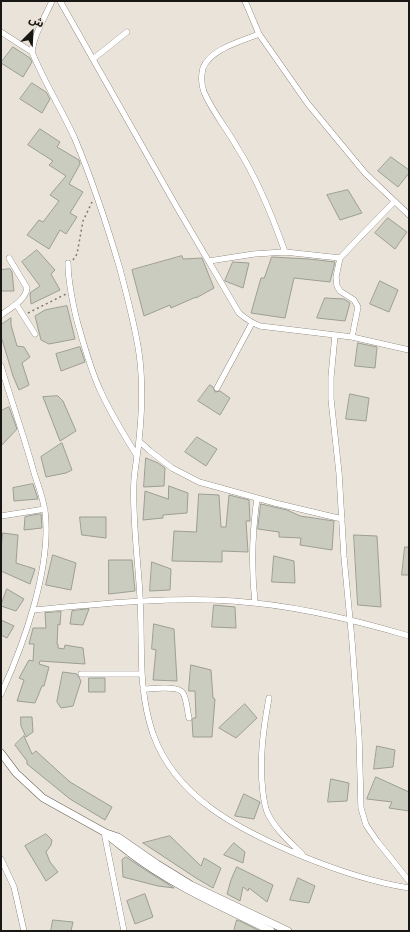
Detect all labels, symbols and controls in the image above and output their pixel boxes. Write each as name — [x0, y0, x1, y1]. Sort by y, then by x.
north arrow — [12, 12, 52, 52]
text: ش — [27, 12, 47, 30]

